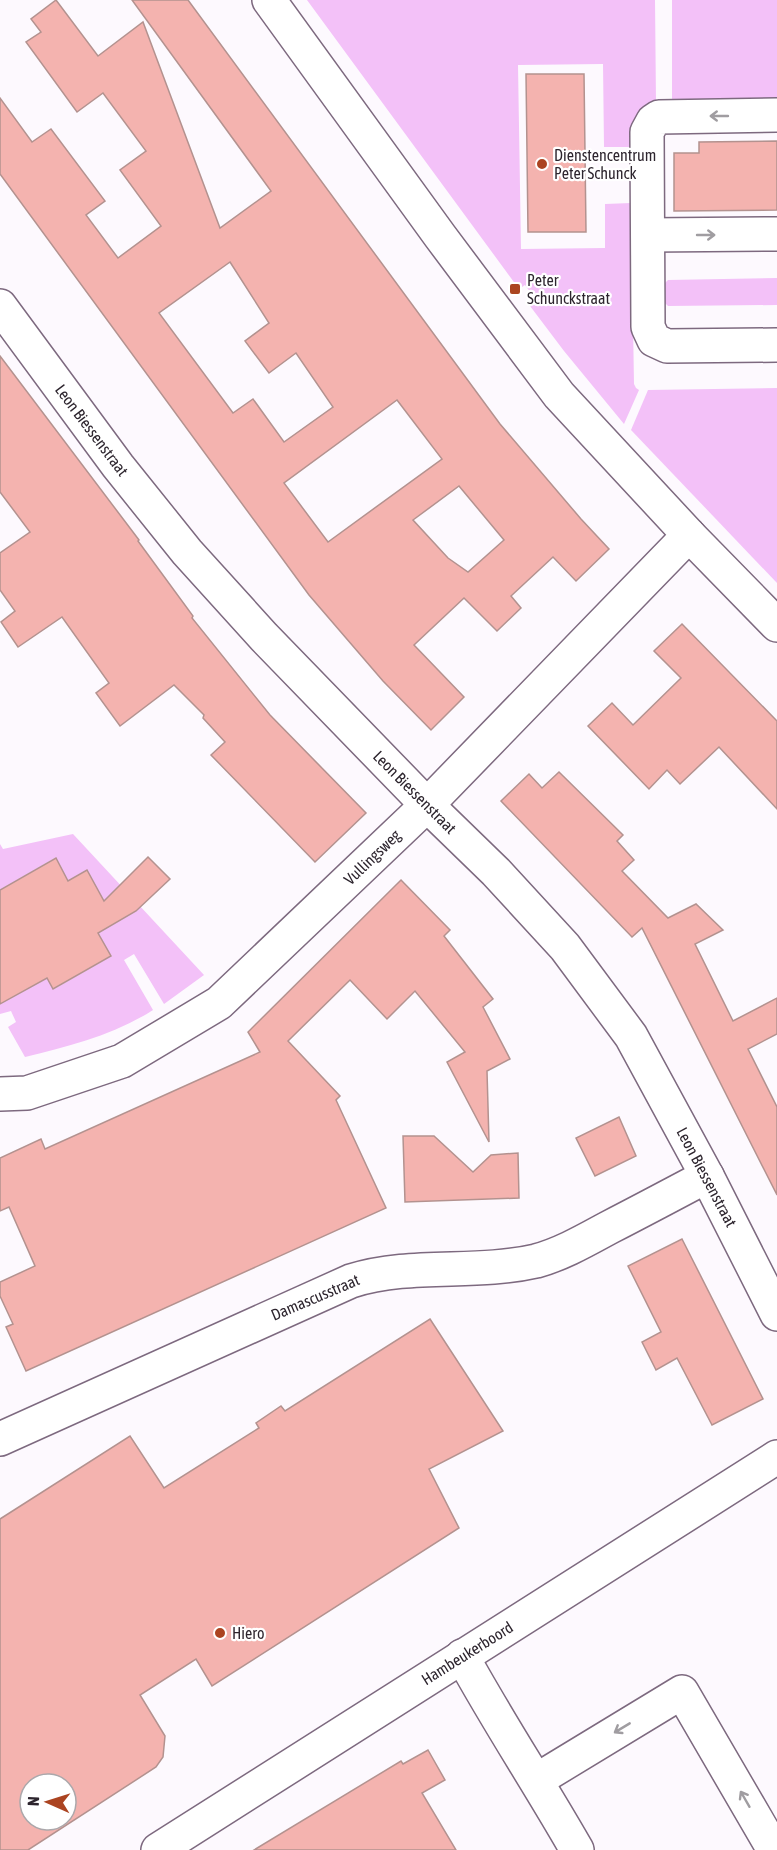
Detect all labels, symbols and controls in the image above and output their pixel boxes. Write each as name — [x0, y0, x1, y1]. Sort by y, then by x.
one-way arrow — [709, 110, 729, 122]
place label: Dienstencentrum Peter Schunck — [554, 146, 656, 182]
marker: Dienstencentrum Peter Schunck — [535, 157, 549, 171]
one-way arrow — [696, 229, 716, 240]
place label: Peter Schunckstraat — [527, 271, 610, 307]
marker: Peter Schunckstraat — [508, 282, 522, 296]
street label: Leon Biessenstraat — [52, 381, 132, 480]
street label: Leon Biessenstraat — [370, 747, 460, 837]
street label: Vullingsweg — [340, 826, 405, 889]
street label: Leon Biessenstraat — [673, 1124, 741, 1230]
street label: Damascusstraat — [268, 1270, 362, 1324]
street label: Hambeukerboord — [418, 1618, 516, 1688]
place label: Hiero — [232, 1624, 264, 1642]
marker: Hiero — [213, 1626, 227, 1640]
one-way arrow — [614, 1723, 631, 1735]
north arrow — [18, 1772, 78, 1832]
one-way arrow — [738, 1791, 750, 1808]
text: N — [24, 1796, 42, 1806]

